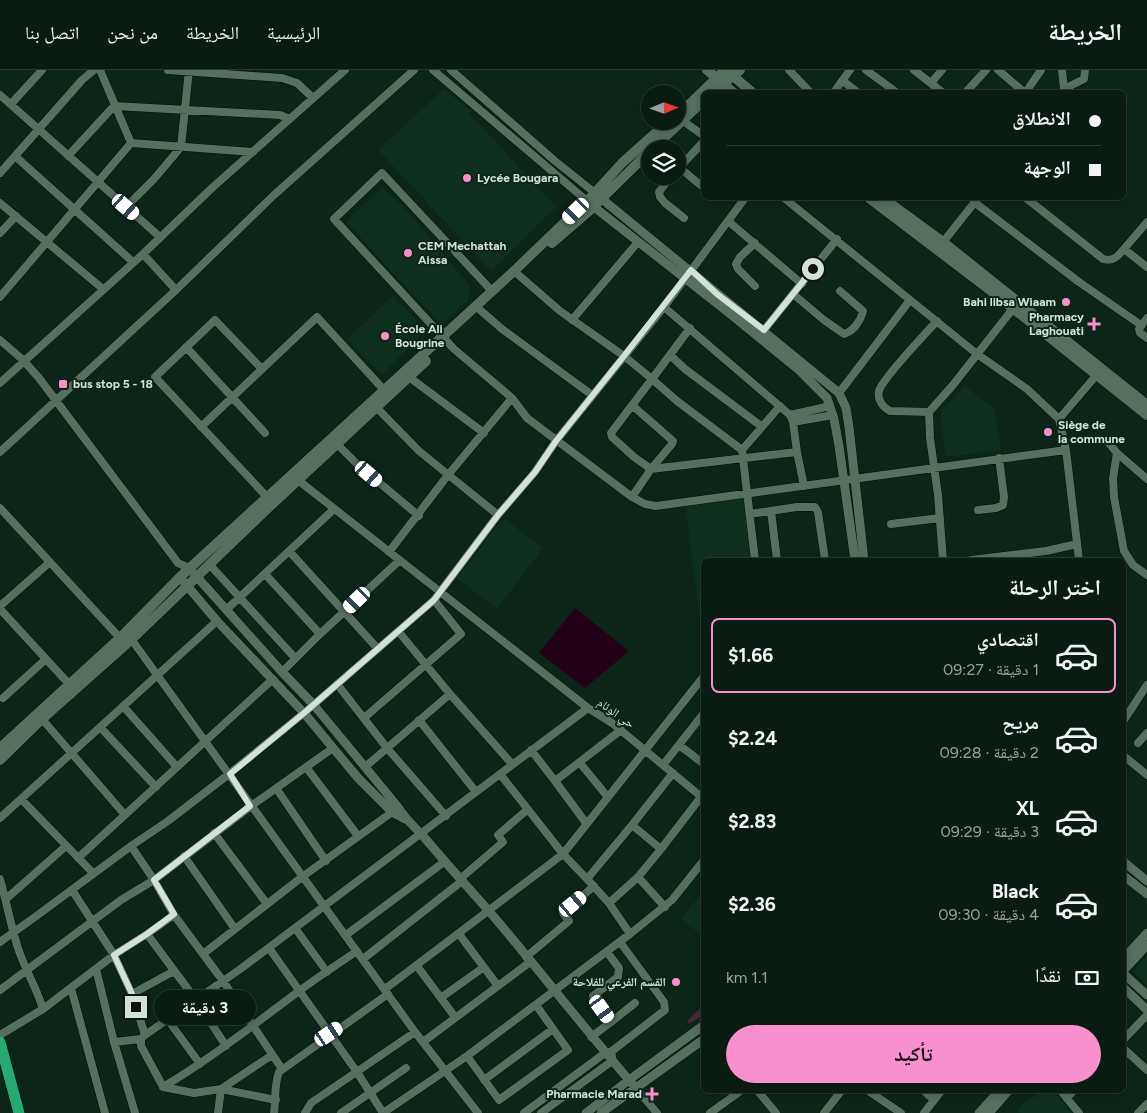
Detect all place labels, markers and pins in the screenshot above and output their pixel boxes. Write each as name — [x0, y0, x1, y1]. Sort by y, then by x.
place label: Lycée Bougara — [477, 171, 558, 185]
marker: Lycée Bougara — [461, 172, 473, 184]
place label: CEM Mechattah Aissa — [418, 239, 507, 267]
marker: CEM Mechattah Aissa — [402, 247, 414, 259]
place label: Bahi libsa Wiaam — [963, 295, 1056, 309]
marker: Bahi libsa Wiaam — [1060, 296, 1072, 308]
place label: Pharmacy Laghouati — [1029, 310, 1084, 338]
marker: Pharmacy Laghouati — [1088, 318, 1100, 330]
place label: École Ali Bougrine — [395, 322, 445, 350]
marker: École Ali Bougrine — [379, 330, 391, 342]
place label: bus stop 5 - 18 — [73, 377, 153, 391]
marker: bus stop 5 - 18 — [57, 378, 69, 390]
place label: Siège de la commune — [1058, 418, 1125, 446]
marker: Siège de la commune — [1042, 426, 1054, 438]
place label: القسم الفرعي للفلاحة — [573, 975, 666, 992]
marker: القسم الفرعي للفلاحة — [670, 976, 682, 988]
place label: Pharmacie Marad — [546, 1087, 642, 1101]
marker: Pharmacie Marad — [646, 1088, 658, 1100]

